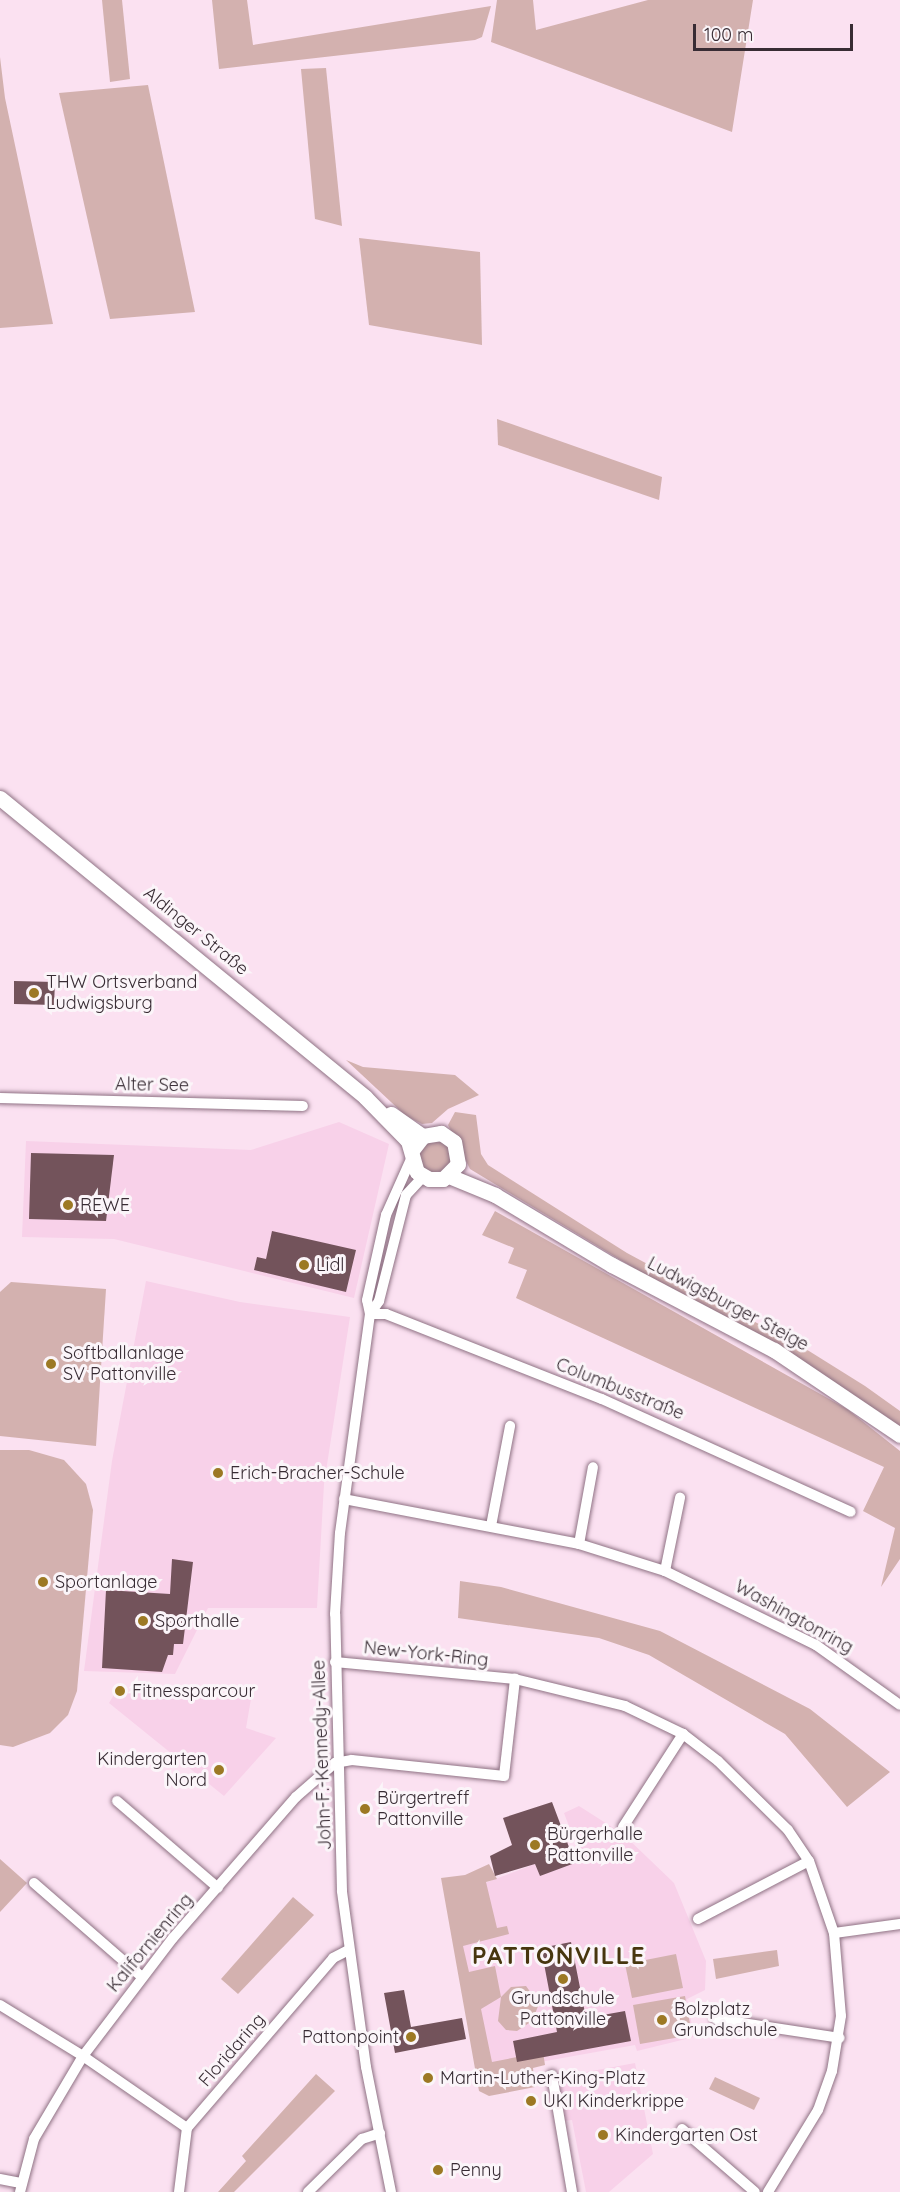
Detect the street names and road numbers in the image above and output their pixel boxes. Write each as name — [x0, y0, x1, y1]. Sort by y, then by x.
street label: Aldinger Straße — [139, 882, 253, 980]
street label: Alter See — [115, 1074, 189, 1096]
street label: Ludwigsburger Steige — [644, 1252, 812, 1356]
street label: Columbusstraße — [553, 1353, 687, 1425]
street label: Washingtonring — [731, 1576, 857, 1658]
street label: New-York-Ring — [363, 1637, 489, 1671]
street label: John-F.-Kennedy-Allee — [308, 1659, 336, 1851]
street label: Kalifornienring — [103, 1889, 197, 1997]
street label: Floridaring — [194, 2009, 270, 2091]

